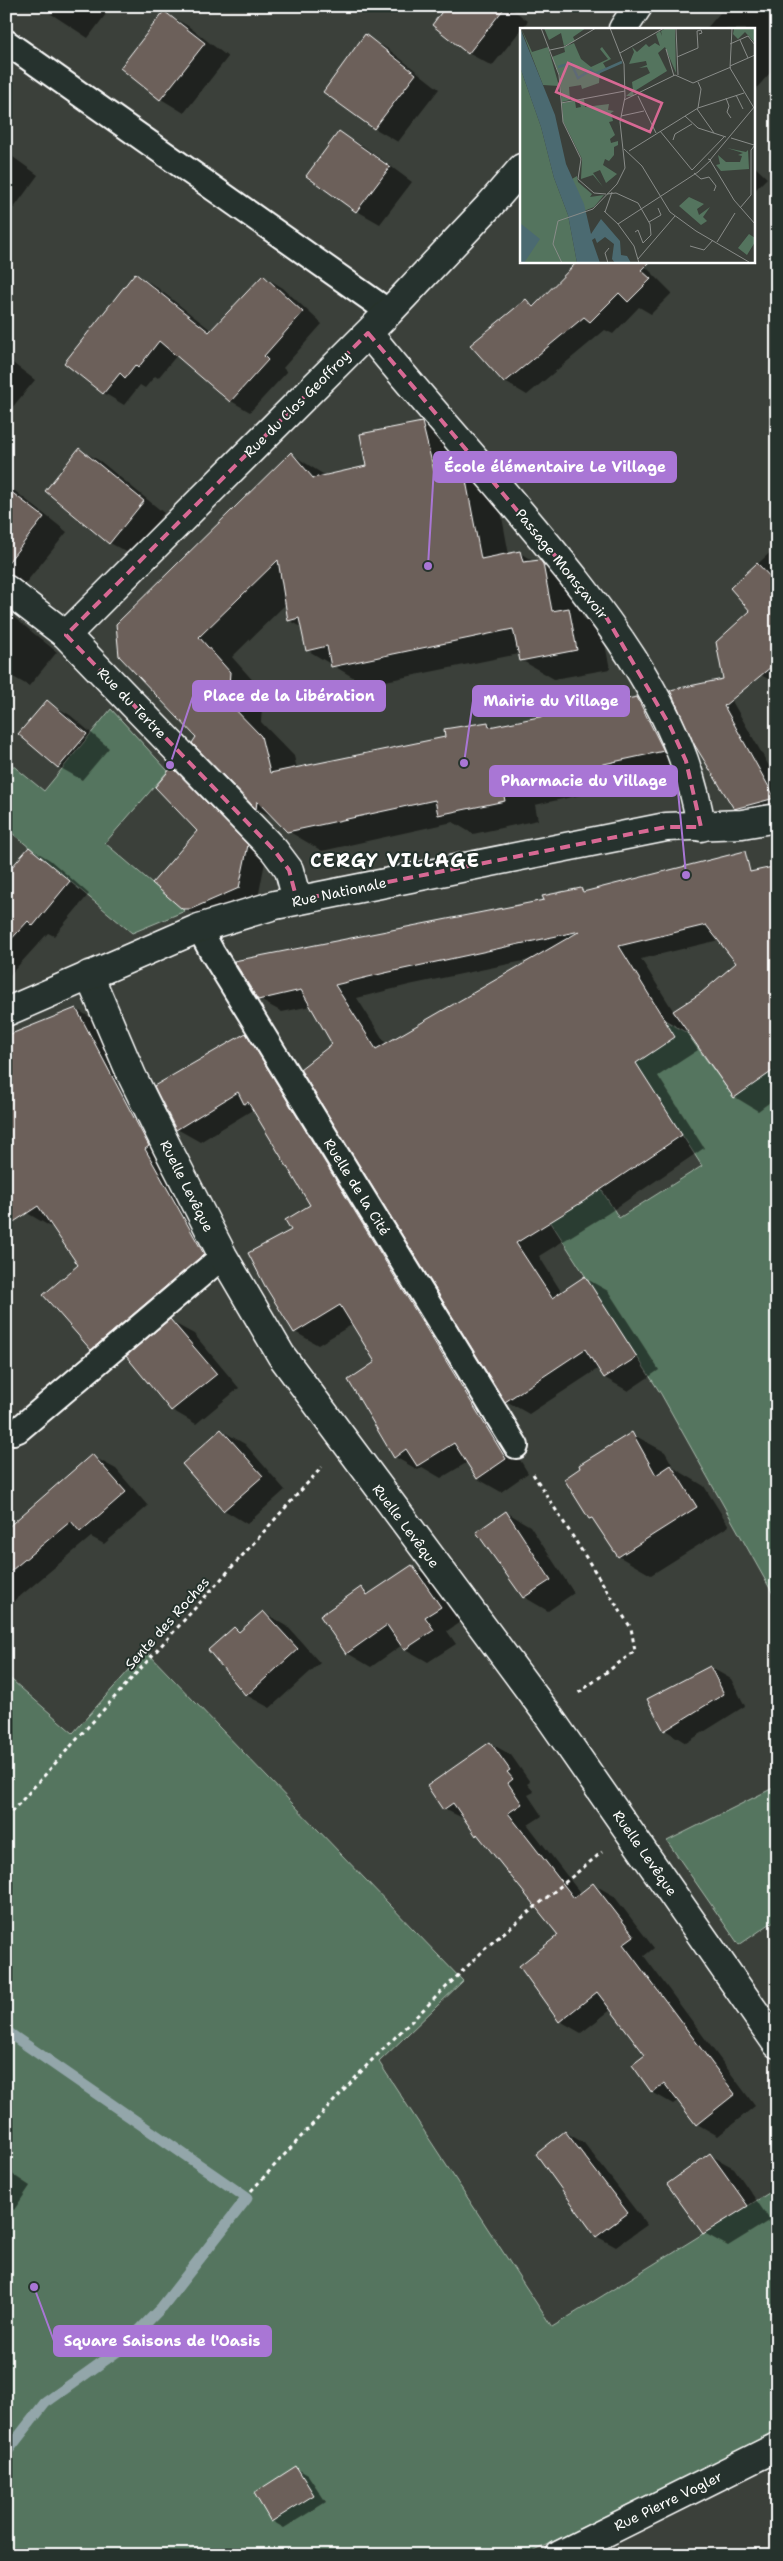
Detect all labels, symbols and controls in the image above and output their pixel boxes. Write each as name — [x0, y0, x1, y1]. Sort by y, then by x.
inset map — [520, 28, 756, 262]
street label: Rue du Clos Geoffroy — [240, 347, 354, 461]
callout: École élémentaire Le Village — [434, 452, 676, 482]
text: École élémentaire Le Village — [444, 456, 666, 477]
street label: Passage Monsçavoir — [512, 505, 612, 623]
street label: Rue du Tertre — [94, 664, 170, 742]
callout: Place de la Libération — [193, 681, 385, 711]
text: Place de la Libération — [203, 686, 375, 706]
callout: Mairie du Village — [473, 686, 629, 716]
text: Mairie du Village — [483, 691, 619, 711]
callout: Pharmacie du Village — [490, 766, 677, 796]
text: Pharmacie du Village — [501, 771, 667, 791]
district label: CERGY VILLAGE — [310, 848, 480, 873]
street label: Rue Nationale — [290, 873, 388, 911]
street label: Ruelle de la Cité — [320, 1135, 394, 1239]
street label: Ruelle Levêque — [156, 1137, 218, 1235]
street label: Ruelle Levêque — [369, 1481, 443, 1572]
street label: Sente des Roches — [121, 1573, 213, 1673]
street label: Ruelle Levêque — [609, 1807, 681, 1899]
callout: Square Saisons de l'Oasis — [54, 2326, 271, 2356]
text: Square Saisons de l'Oasis — [64, 2331, 260, 2351]
street label: Rue Pierre Vogler — [611, 2467, 725, 2535]

